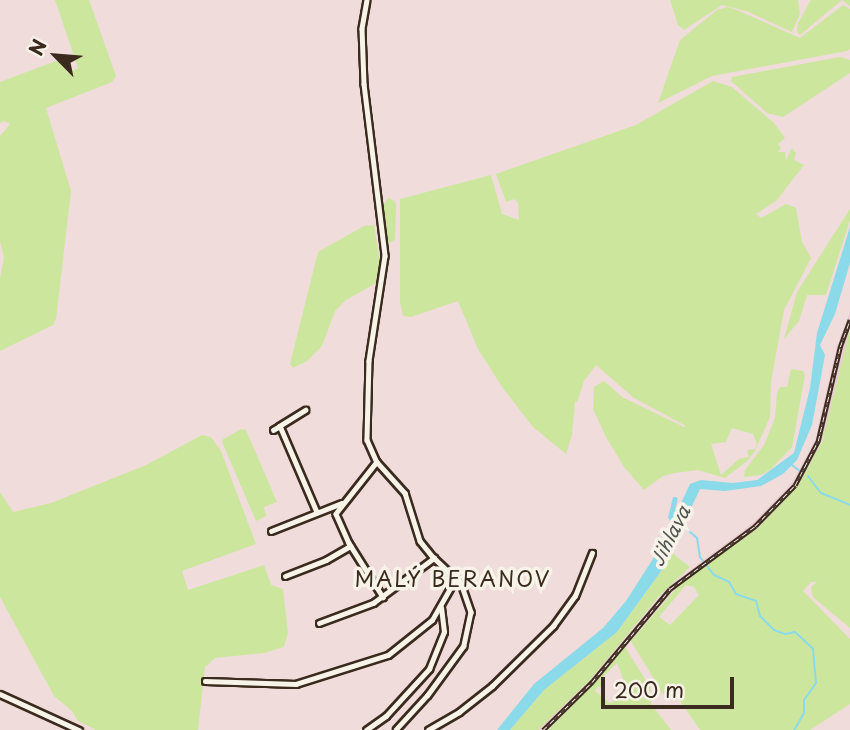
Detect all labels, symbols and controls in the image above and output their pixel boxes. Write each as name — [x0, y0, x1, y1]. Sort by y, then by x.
north arrow — [21, 21, 91, 91]
text: N — [21, 34, 53, 60]
water label: Jihlava — [645, 502, 695, 570]
district label: MALÝ BERANOV — [356, 565, 550, 591]
scale bar — [605, 664, 738, 708]
text: 200 m — [614, 673, 684, 705]

